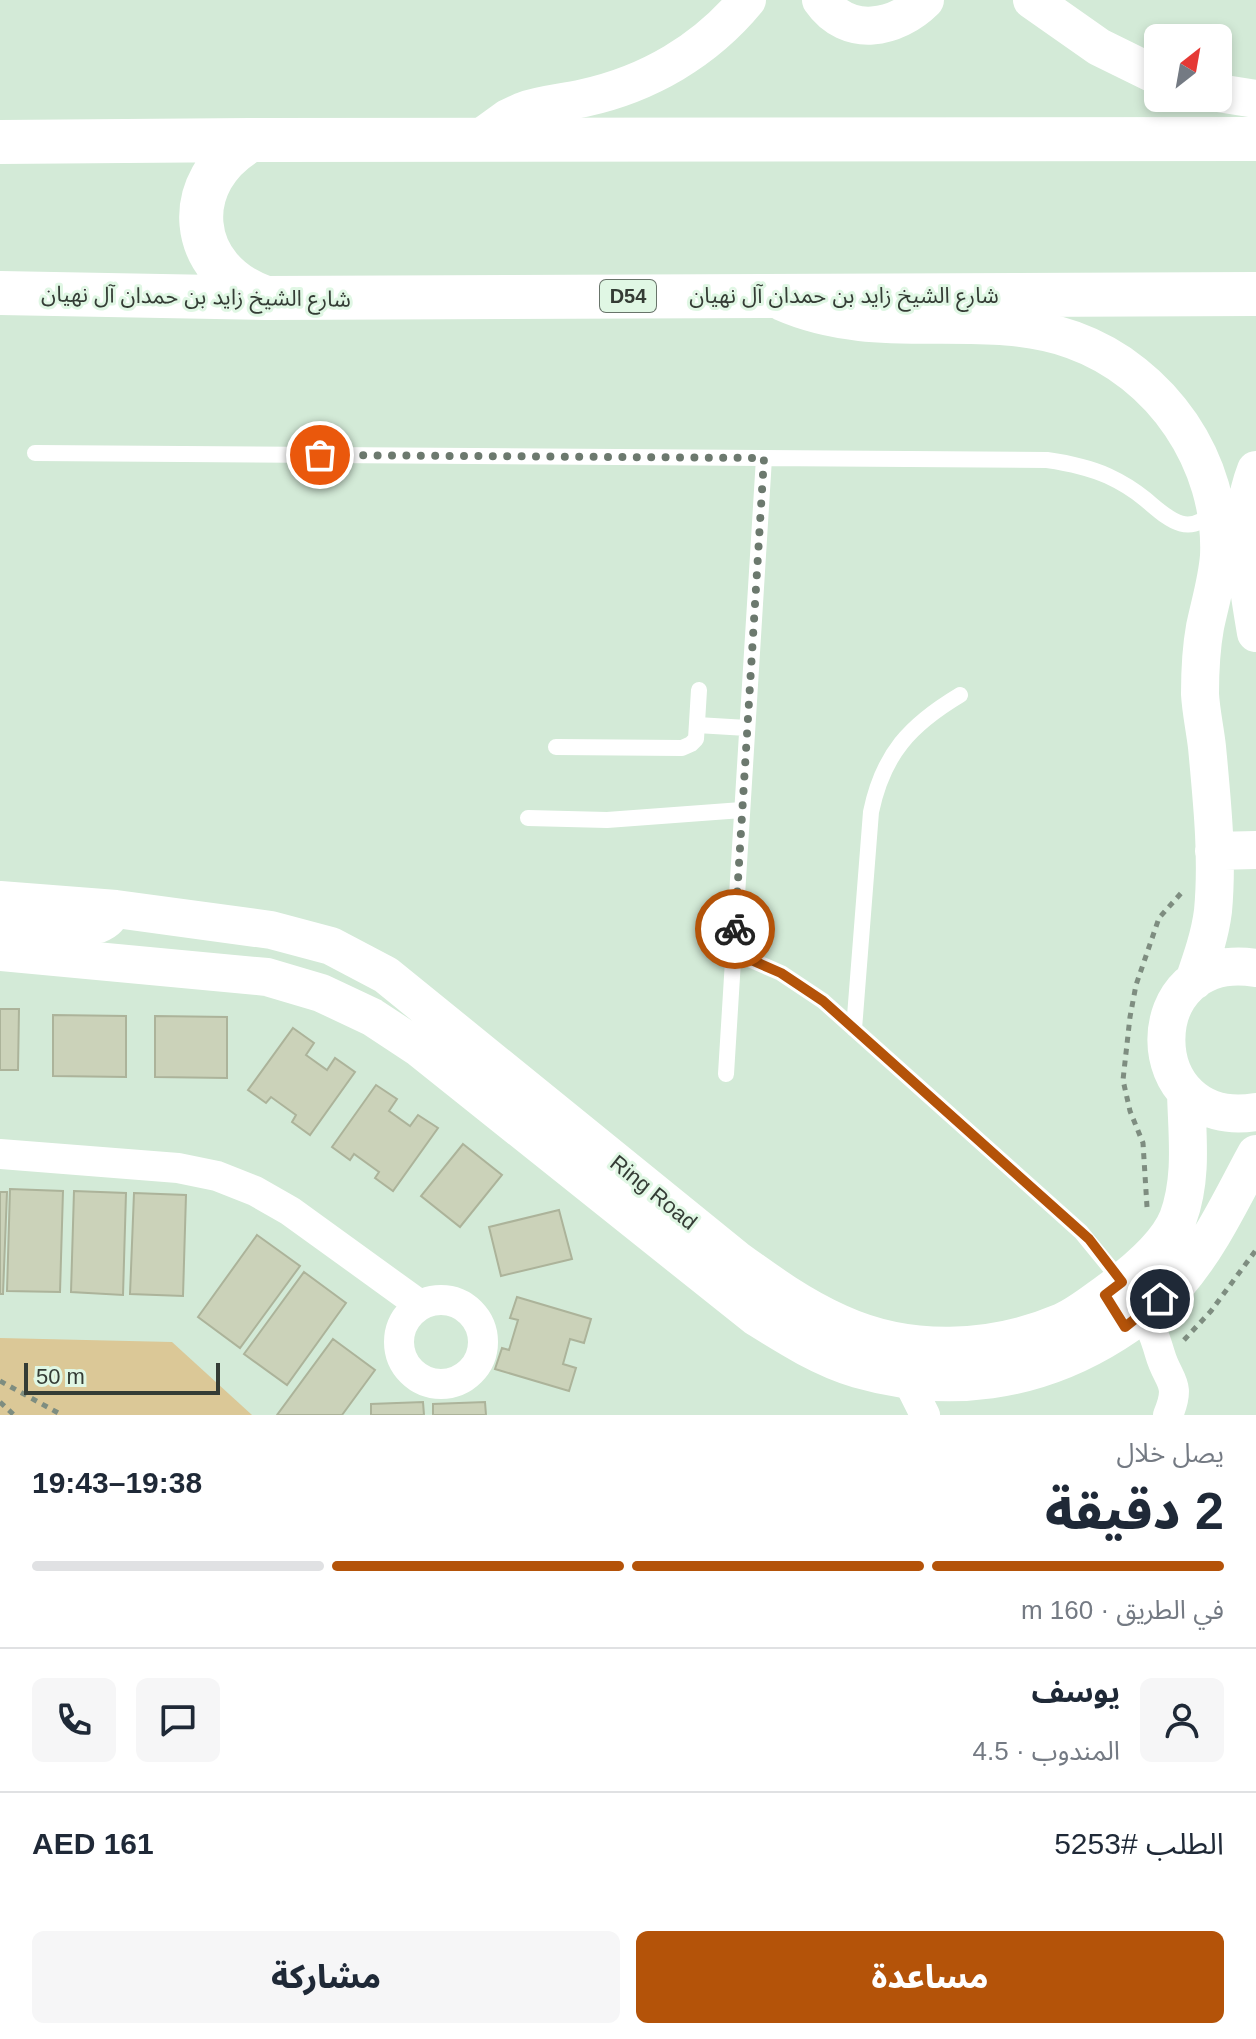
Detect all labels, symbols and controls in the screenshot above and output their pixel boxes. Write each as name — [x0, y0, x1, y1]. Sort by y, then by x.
north arrow — [1144, 24, 1232, 112]
map controls — [1144, 24, 1232, 112]
road number: D54 — [600, 280, 656, 312]
street label: شارع الشيخ زايد بن حمدان آل نهيان — [41, 281, 351, 316]
street label: شارع الشيخ زايد بن حمدان آل نهيان — [689, 283, 999, 312]
pin — [286, 421, 354, 489]
icon: bag — [298, 433, 342, 477]
courier — [695, 889, 775, 969]
icon: bike — [713, 907, 757, 951]
street label: Ring Road — [605, 1150, 702, 1235]
pin — [1126, 1265, 1194, 1333]
icon: home — [1138, 1277, 1182, 1321]
scale bar — [24, 1359, 220, 1395]
text: 50 m — [36, 1364, 85, 1389]
text: يصل خلال — [1116, 1438, 1224, 1468]
text: 19:38–19:43 — [32, 1466, 202, 1499]
text: 2 دقيقة — [1045, 1482, 1224, 1540]
text: في الطريق · 160 m — [1021, 1595, 1224, 1625]
text: يوسف — [1032, 1675, 1120, 1708]
button: phone — [32, 1678, 116, 1762]
button: chat — [136, 1678, 220, 1762]
button: person — [1140, 1678, 1224, 1762]
text: المندوب · 4.5 — [973, 1736, 1120, 1766]
text: AED 161 — [32, 1827, 154, 1860]
text: الطلب #5253 — [1054, 1827, 1224, 1860]
button: مشاركة — [32, 1931, 620, 2023]
button: مساعدة — [636, 1931, 1224, 2023]

